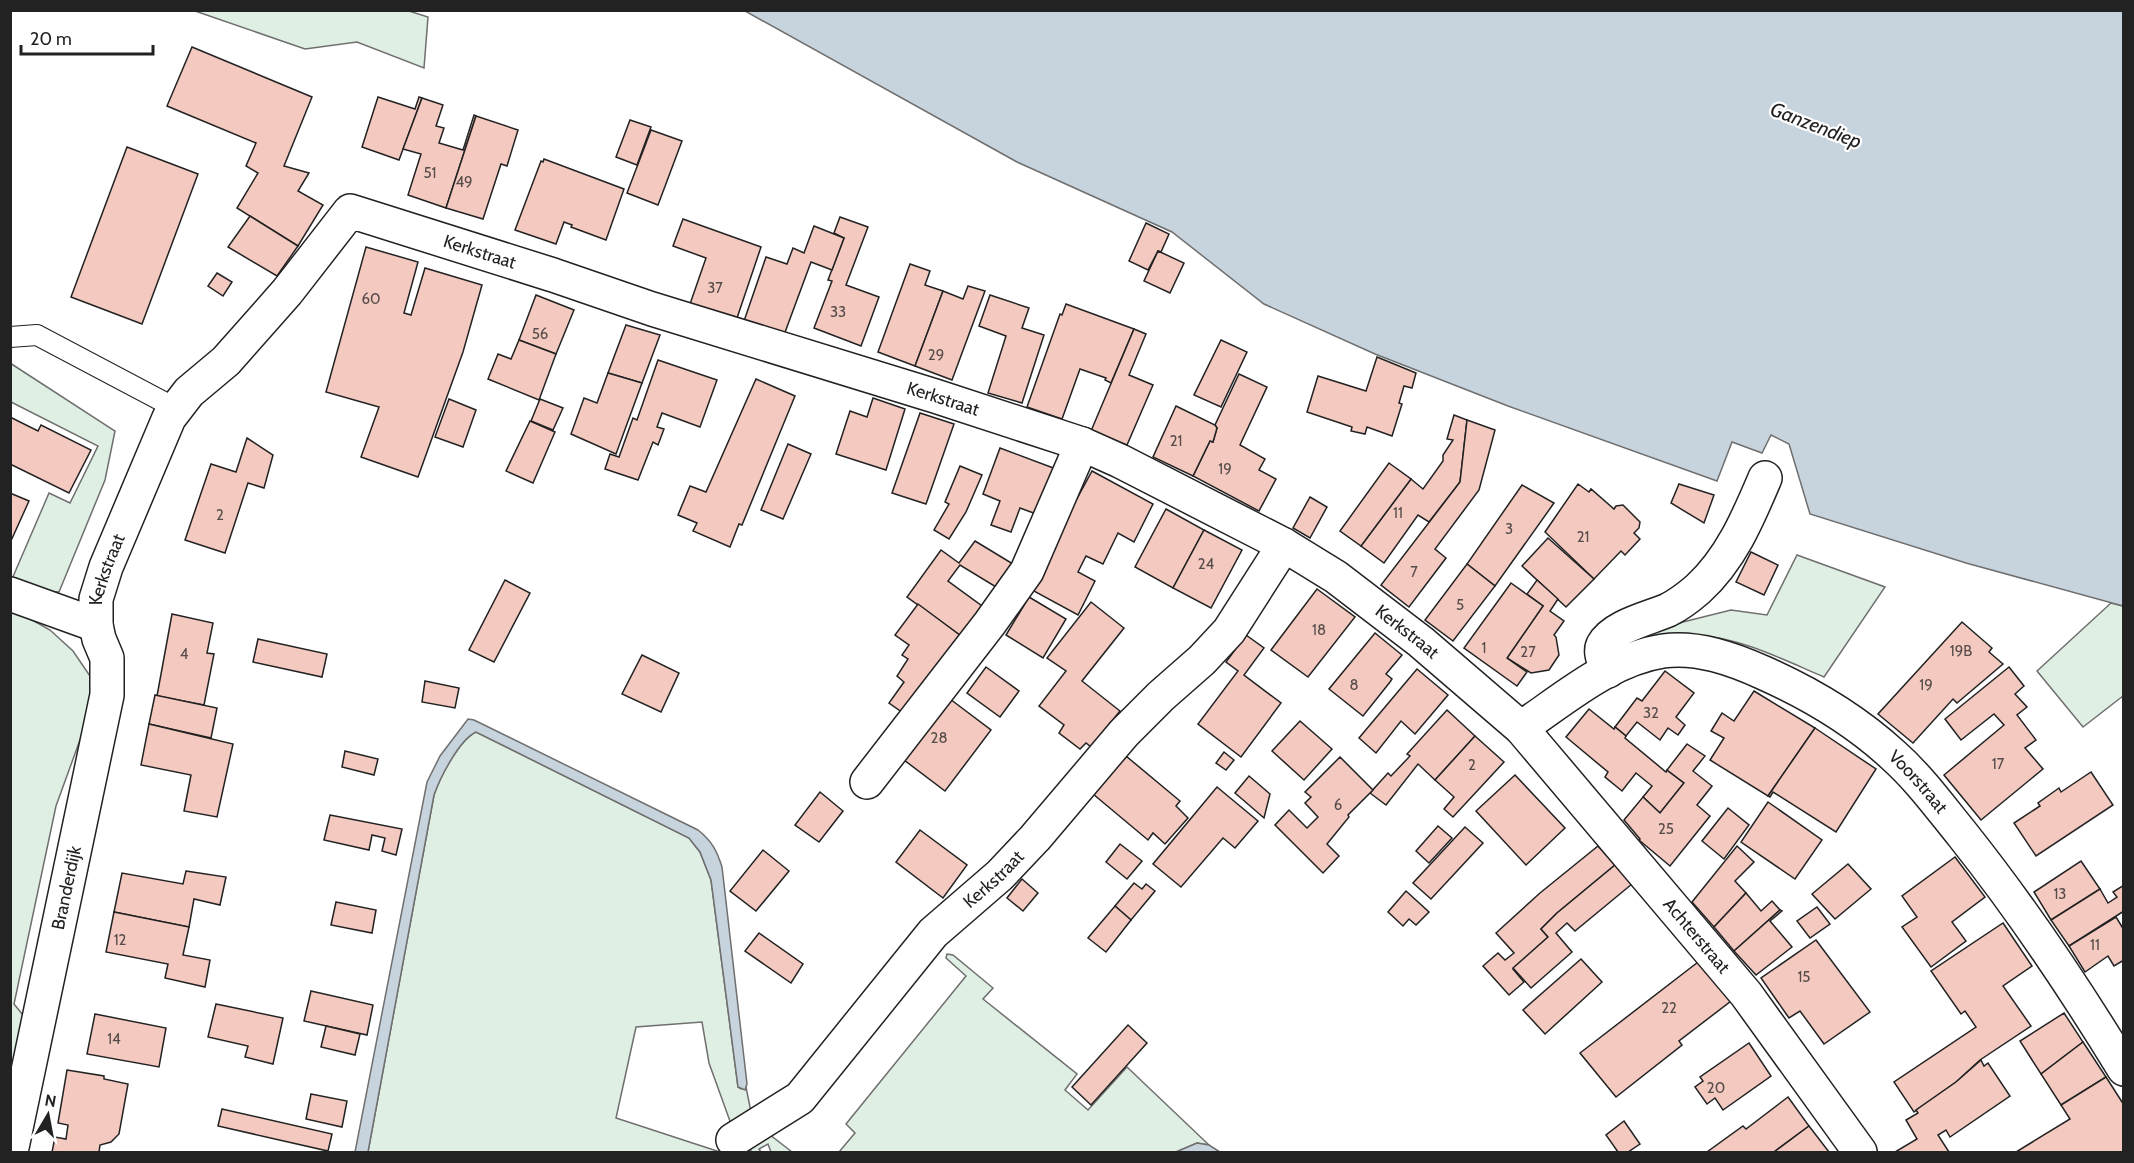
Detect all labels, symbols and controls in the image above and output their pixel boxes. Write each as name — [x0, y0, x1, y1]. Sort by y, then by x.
scale bar — [21, 18, 153, 56]
text: 20 m — [30, 28, 72, 50]
water label: Ganzendiep — [1767, 97, 1865, 153]
house number: 51 — [423, 164, 437, 182]
house number: 49 — [455, 173, 473, 191]
street label: Kerkstraat — [441, 230, 519, 274]
house number: 37 — [707, 279, 723, 297]
house number: 60 — [362, 290, 381, 308]
house number: 33 — [830, 303, 846, 321]
house number: 56 — [532, 325, 548, 343]
house number: 29 — [928, 346, 944, 364]
street label: Kerkstraat — [904, 377, 982, 421]
house number: 21 — [1170, 432, 1182, 450]
house number: 19 — [1218, 460, 1232, 478]
house number: 11 — [1393, 504, 1403, 522]
house number: 2 — [216, 506, 224, 524]
house number: 3 — [1505, 520, 1513, 538]
house number: 21 — [1577, 528, 1589, 546]
street label: Kerkstraat — [85, 530, 130, 605]
house number: 24 — [1198, 555, 1215, 573]
house number: 7 — [1410, 563, 1418, 581]
house number: 5 — [1456, 596, 1464, 614]
street label: Kerkstraat — [1371, 600, 1444, 664]
house number: 18 — [1312, 621, 1326, 639]
house number: 1 — [1482, 639, 1486, 657]
house number: 19B — [1950, 642, 1972, 660]
house number: 27 — [1520, 643, 1536, 661]
house number: 4 — [180, 645, 189, 663]
house number: 8 — [1349, 676, 1359, 694]
house number: 19 — [1919, 676, 1933, 694]
house number: 32 — [1643, 704, 1659, 722]
house number: 28 — [931, 729, 947, 747]
street label: Voorstraat — [1884, 745, 1952, 818]
house number: 17 — [1992, 755, 2005, 773]
house number: 2 — [1468, 756, 1476, 774]
house number: 6 — [1334, 796, 1342, 814]
house number: 25 — [1658, 820, 1674, 838]
street label: Branderdijk — [47, 843, 86, 932]
street label: Kerkstraat — [959, 846, 1028, 913]
house number: 13 — [2053, 885, 2067, 903]
street label: Achterstraat — [1659, 893, 1735, 978]
house number: 12 — [114, 931, 127, 949]
house number: 11 — [2090, 936, 2100, 954]
house number: 15 — [1797, 968, 1811, 986]
house number: 22 — [1661, 999, 1677, 1017]
house number: 14 — [107, 1030, 121, 1048]
house number: 20 — [1707, 1079, 1725, 1097]
north arrow — [18, 1085, 78, 1145]
text: N — [43, 1090, 58, 1111]

